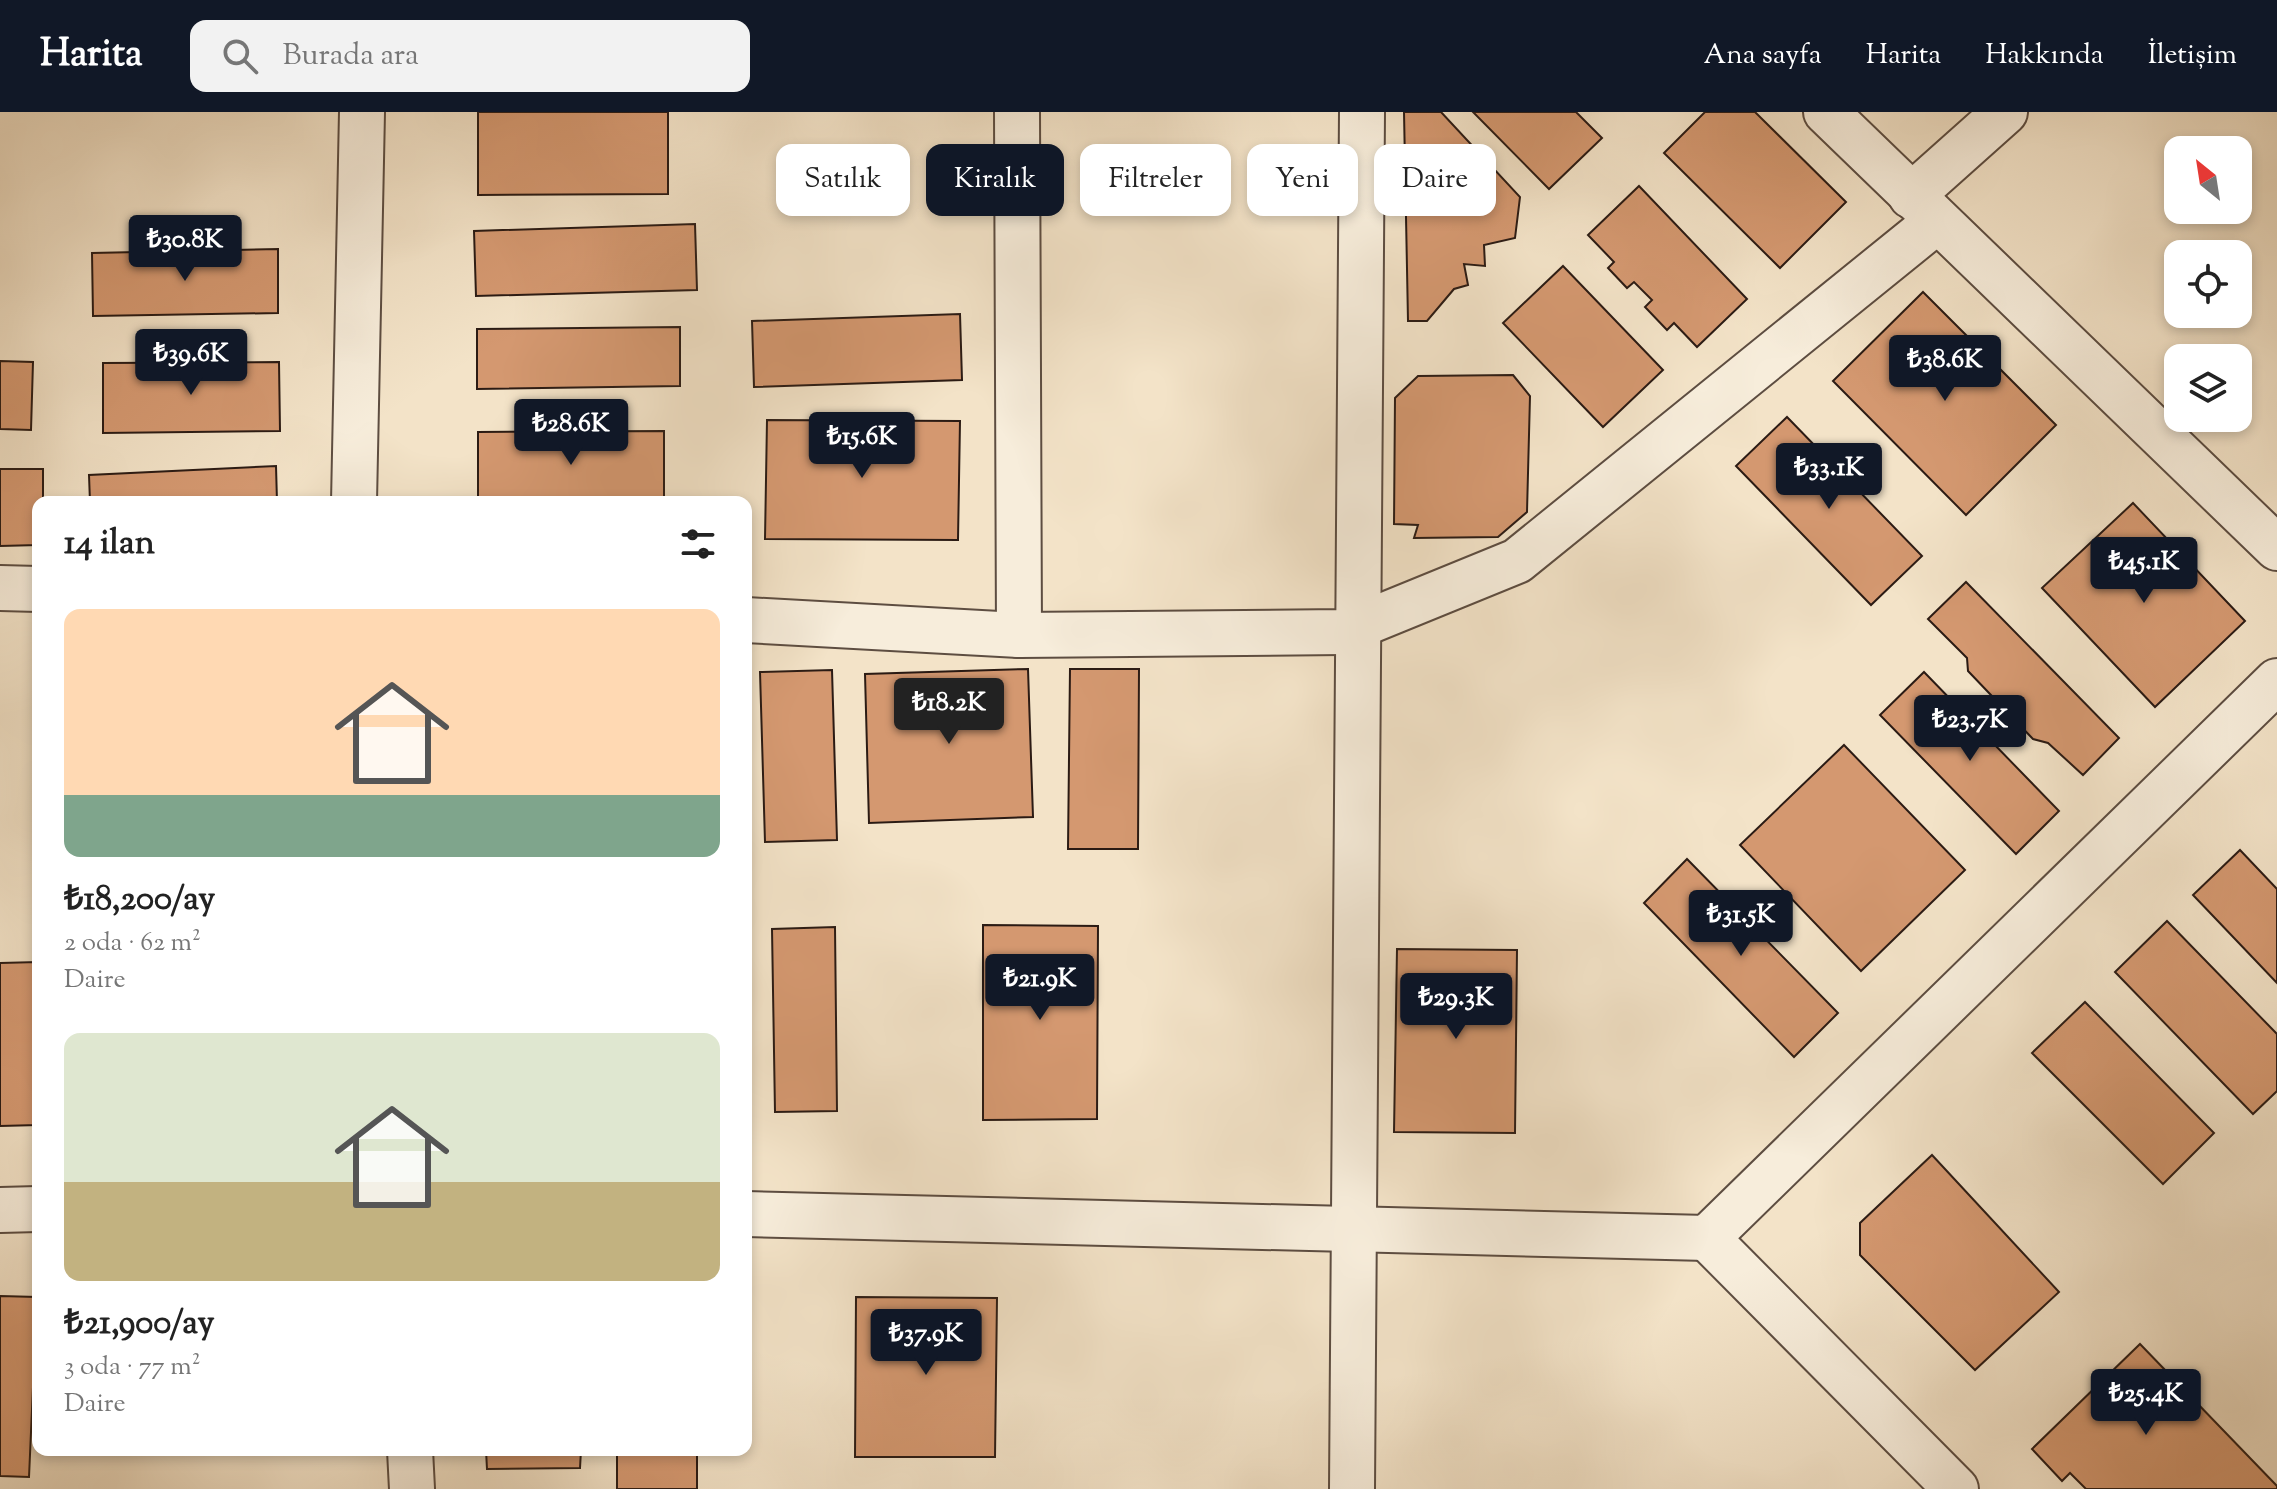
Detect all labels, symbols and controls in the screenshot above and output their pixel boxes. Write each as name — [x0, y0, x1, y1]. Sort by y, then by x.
search box — [190, 20, 750, 92]
text: Harita — [40, 29, 142, 83]
icon: search — [218, 34, 262, 78]
text: Burada ara — [282, 35, 419, 78]
text: Ana sayfa — [1704, 36, 1822, 76]
text: Harita — [1866, 36, 1941, 76]
text: Hakkında — [1985, 36, 2104, 76]
text: İletişim — [2148, 36, 2237, 76]
north arrow — [2164, 136, 2252, 224]
map controls — [2164, 136, 2252, 432]
chip: Satılık — [776, 144, 910, 216]
chip: Kiralık — [926, 144, 1064, 216]
chip: Filtreler — [1080, 144, 1231, 216]
chip: Yeni — [1247, 144, 1358, 216]
chip: Daire — [1374, 144, 1496, 216]
pin: ₺30.8K — [120, 215, 250, 283]
text: ₺30.8K — [147, 222, 223, 259]
button: locate — [2164, 240, 2252, 328]
pin: ₺39.6K — [126, 329, 256, 397]
pin: ₺38.6K — [1880, 335, 2010, 403]
text: ₺39.6K — [153, 336, 229, 373]
text: ₺38.6K — [1907, 342, 1983, 379]
button: layers — [2164, 344, 2252, 432]
pin: ₺28.6K — [506, 399, 636, 467]
text: ₺28.6K — [532, 406, 610, 443]
pin: ₺15.6K — [797, 412, 927, 480]
text: ₺15.6K — [827, 419, 897, 456]
pin: ₺33.1K — [1764, 443, 1894, 511]
text: ₺33.1K — [1794, 450, 1864, 487]
text: 14 ilan — [64, 520, 155, 569]
icon: filters — [676, 522, 720, 566]
pin: ₺45.1K — [2079, 537, 2209, 605]
text: ₺45.1K — [2108, 544, 2180, 581]
icon: home — [320, 661, 464, 805]
pin: ₺18.2K — [884, 678, 1014, 746]
text: ₺18.2K — [912, 685, 986, 722]
pin: ₺23.7K — [1905, 695, 2035, 763]
text: ₺23.7K — [1932, 702, 2008, 739]
text: ₺18,200/ay — [64, 876, 215, 925]
pin: ₺31.5K — [1676, 890, 1806, 958]
text: ₺31.5K — [1707, 897, 1775, 934]
text: 2 oda · 62 m² — [64, 925, 201, 962]
pin: ₺21.9K — [975, 954, 1105, 1022]
text: ₺21.9K — [1003, 961, 1077, 998]
text: Daire — [64, 962, 126, 999]
pin: ₺29.3K — [1391, 973, 1521, 1041]
text: ₺29.3K — [1418, 980, 1494, 1017]
icon: home — [320, 1085, 464, 1229]
text: ₺21,900/ay — [64, 1300, 214, 1349]
pin: ₺37.9K — [861, 1309, 991, 1377]
text: ₺37.9K — [889, 1316, 963, 1353]
text: 3 oda · 77 m² — [64, 1349, 200, 1386]
pin: ₺25.4K — [2081, 1369, 2211, 1437]
text: ₺25.4K — [2109, 1376, 2183, 1413]
text: Daire — [64, 1386, 126, 1423]

